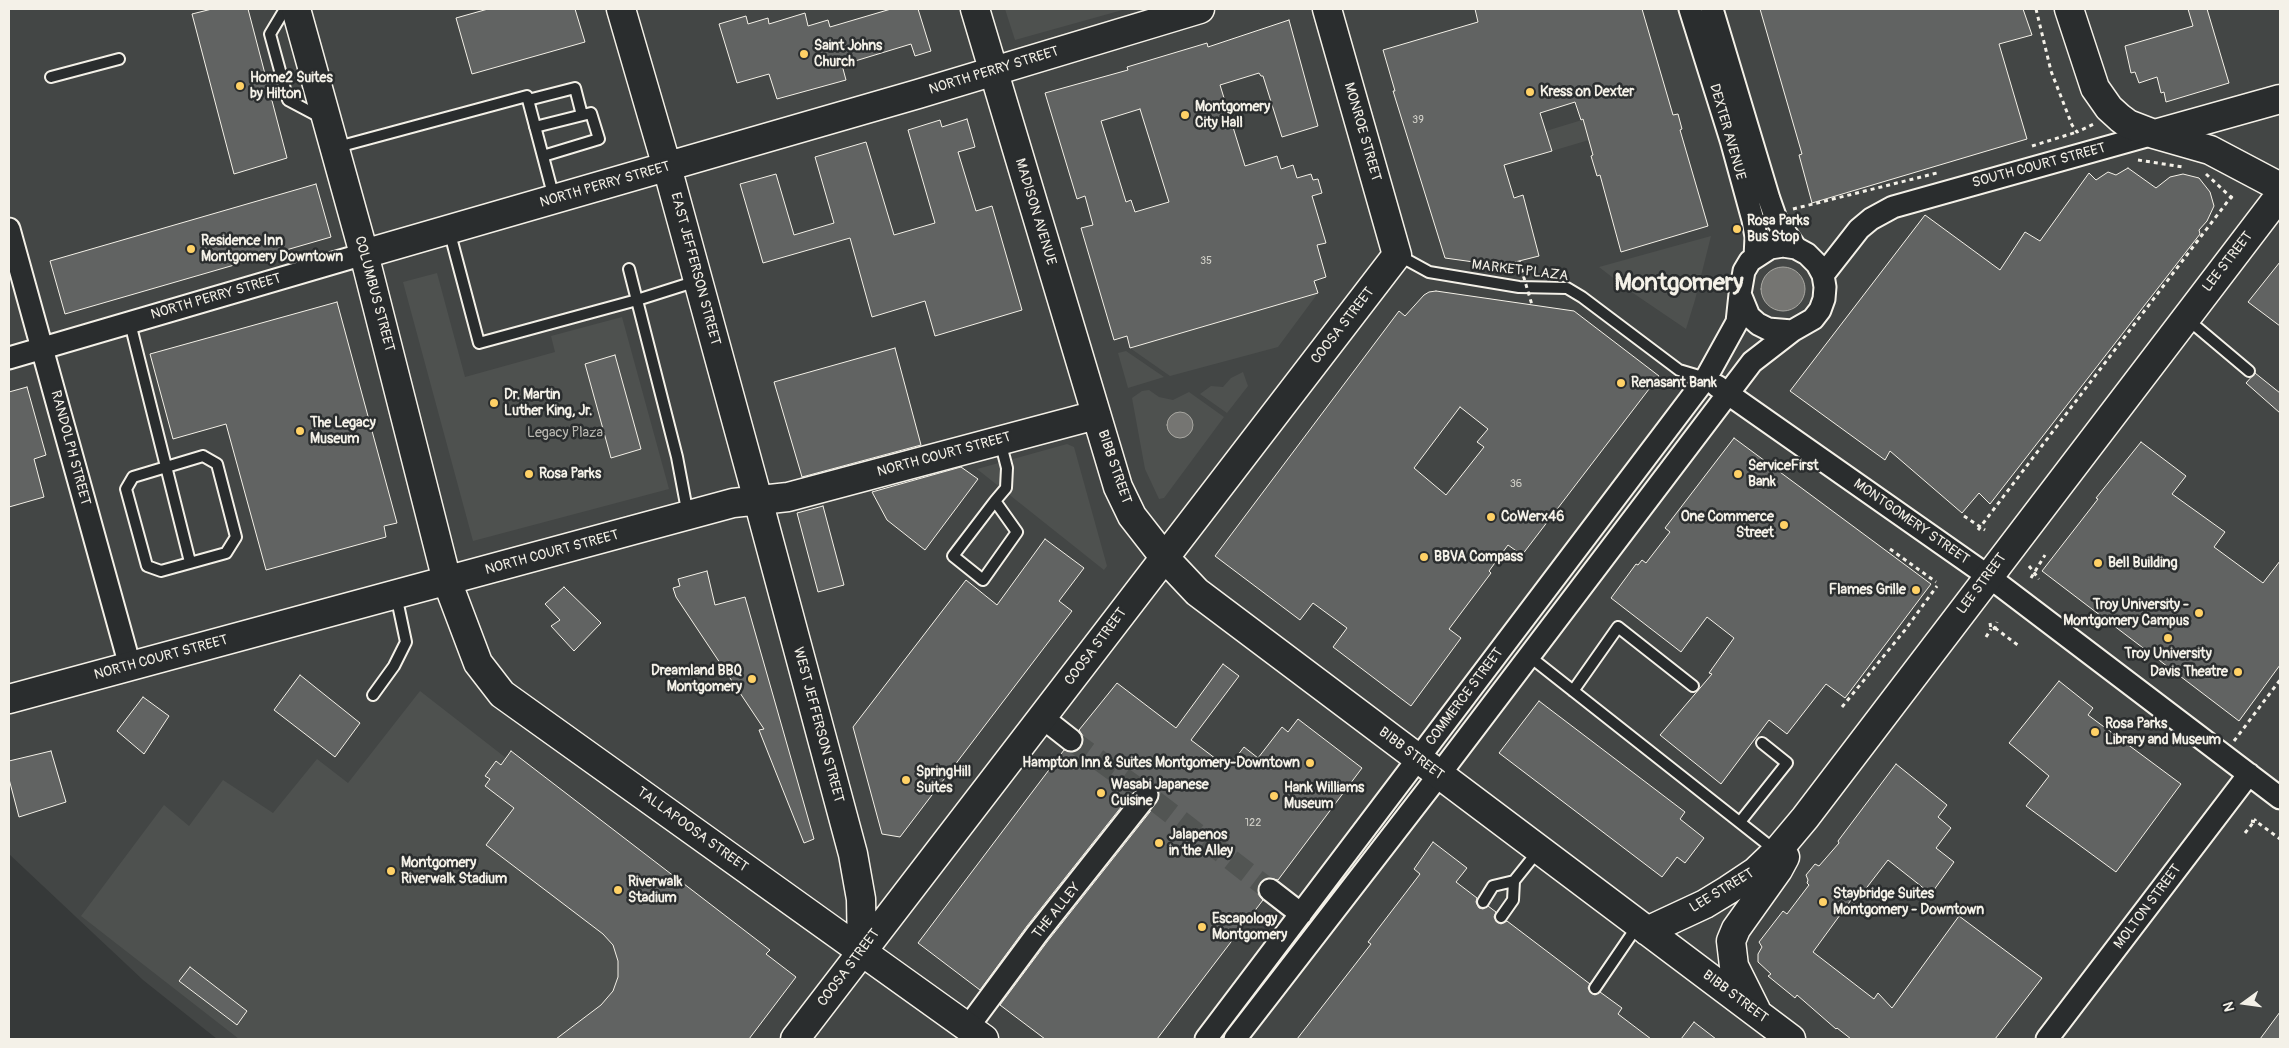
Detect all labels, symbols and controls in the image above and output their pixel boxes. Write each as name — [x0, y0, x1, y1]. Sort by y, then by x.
place label: Saint Johns Church — [814, 38, 882, 70]
street label: NORTH PERRY STREET — [927, 43, 1061, 99]
marker: Saint Johns Church — [798, 48, 810, 60]
place label: Home2 Suites by Hilton — [250, 70, 333, 102]
marker: Home2 Suites by Hilton — [234, 80, 246, 92]
street label: MONROE STREET — [1340, 81, 1384, 183]
street label: DEXTER AVENUE — [1705, 82, 1749, 182]
place label: Kress on Dexter — [1540, 84, 1634, 100]
marker: Kress on Dexter — [1524, 86, 1536, 98]
place label: Montgomery City Hall — [1195, 99, 1270, 132]
marker: Montgomery City Hall — [1179, 109, 1191, 121]
house number: 39 — [1412, 113, 1424, 127]
street label: SOUTH COURT STREET — [1970, 140, 2108, 192]
street label: MADISON AVENUE — [1011, 157, 1059, 267]
street label: NORTH PERRY STREET — [538, 158, 672, 212]
street label: EAST JEFFERSON STREET — [667, 191, 723, 347]
place label: Rosa Parks Bus Stop — [1747, 213, 1809, 246]
marker: Rosa Parks Bus Stop — [1731, 223, 1743, 235]
street label: LEE STREET — [2199, 229, 2257, 295]
place label: Residence Inn Montgomery Downtown — [201, 233, 343, 266]
street label: COLUMBUS STREET — [350, 234, 398, 354]
marker: Residence Inn Montgomery Downtown — [185, 243, 197, 255]
house number: 35 — [1200, 254, 1212, 268]
street label: MARKET PLAZA — [1471, 257, 1569, 285]
street label: NORTH PERRY STREET — [149, 270, 283, 324]
district label: Montgomery — [1614, 270, 1744, 298]
street label: COOSA STREET — [1308, 284, 1378, 368]
place label: Renasant Bank — [1631, 375, 1717, 391]
marker: Renasant Bank — [1615, 377, 1627, 389]
place label: Dr. Martin Luther King, Jr. — [504, 387, 592, 420]
street label: RANDOLPH STREET — [47, 389, 93, 507]
marker: Dr. Martin Luther King, Jr. — [488, 397, 500, 409]
place label: The Legacy Museum — [310, 415, 376, 448]
marker: The Legacy Museum — [294, 425, 306, 437]
park label: Legacy Plaza — [527, 425, 603, 441]
street label: BIBB STREET — [1094, 428, 1134, 506]
street label: NORTH COURT STREET — [875, 429, 1013, 481]
place label: ServiceFirst Bank — [1748, 458, 1819, 491]
place label: Rosa Parks — [539, 466, 601, 482]
marker: Rosa Parks — [523, 468, 535, 480]
marker: ServiceFirst Bank — [1732, 468, 1744, 480]
street label: MONTGOMERY STREET — [1850, 476, 1972, 568]
house number: 36 — [1510, 477, 1522, 491]
place label: CoWerx46 — [1501, 509, 1564, 525]
place label: One Commerce Street — [1681, 509, 1774, 542]
marker: CoWerx46 — [1485, 511, 1497, 523]
marker: One Commerce Street — [1778, 519, 1790, 531]
street label: NORTH COURT STREET — [483, 527, 621, 579]
place label: BBVA Compass — [1434, 549, 1523, 565]
street label: LEE STREET — [1954, 550, 2010, 618]
marker: BBVA Compass — [1418, 551, 1430, 563]
place label: Bell Building — [2108, 555, 2177, 571]
marker: Bell Building — [2092, 557, 2104, 569]
place label: Flames Grille — [1829, 582, 1906, 598]
marker: Flames Grille — [1910, 584, 1922, 596]
place label: Troy University - Montgomery Campus — [2063, 597, 2189, 630]
street label: COOSA STREET — [1061, 605, 1131, 689]
marker: Troy University - Montgomery Campus — [2193, 607, 2205, 619]
street label: NORTH COURT STREET — [92, 632, 230, 684]
marker: Troy University — [2162, 632, 2174, 644]
street label: WEST JEFFERSON STREET — [789, 645, 847, 805]
street label: COMMERCE STREET — [1423, 645, 1507, 749]
place label: Troy University — [2124, 646, 2212, 662]
place label: Dreamland BBQ Montgomery — [651, 663, 742, 696]
place label: Davis Theatre — [2150, 664, 2228, 680]
marker: Davis Theatre — [2232, 666, 2244, 678]
marker: Dreamland BBQ Montgomery — [746, 673, 758, 685]
place label: Rosa Parks Library and Museum — [2105, 716, 2221, 749]
street label: BIBB STREET — [1375, 724, 1447, 784]
marker: Rosa Parks Library and Museum — [2089, 726, 2101, 738]
place label: Hampton Inn & Suites Montgomery-Downtown — [1022, 755, 1300, 771]
marker: Hampton Inn & Suites Montgomery-Downtown — [1304, 757, 1316, 769]
place label: SpringHill Suites — [916, 764, 971, 796]
marker: SpringHill Suites — [900, 774, 912, 786]
place label: Wasabi Japanese Cuisine — [1111, 777, 1209, 810]
place label: Hank Williams Museum — [1284, 780, 1364, 812]
street label: TALLAPOOSA STREET — [633, 784, 751, 876]
marker: Wasabi Japanese Cuisine — [1095, 787, 1107, 799]
marker: Hank Williams Museum — [1268, 790, 1280, 802]
house number: 122 — [1245, 816, 1261, 830]
place label: Jalapenos in the Alley — [1169, 827, 1233, 860]
marker: Jalapenos in the Alley — [1153, 837, 1165, 849]
place label: Montgomery Riverwalk Stadium — [401, 855, 507, 888]
street label: MOLTON STREET — [2111, 862, 2185, 952]
marker: Montgomery Riverwalk Stadium — [385, 865, 397, 877]
street label: LEE STREET — [1687, 865, 1757, 917]
place label: Riverwalk Stadium — [628, 874, 682, 906]
street label: THE ALLEY — [1029, 880, 1085, 942]
marker: Riverwalk Stadium — [612, 884, 624, 896]
place label: Staybridge Suites Montgomery - Downtown — [1833, 886, 1984, 919]
marker: Staybridge Suites Montgomery - Downtown — [1817, 896, 1829, 908]
place label: Escapology Montgomery — [1212, 911, 1287, 944]
marker: Escapology Montgomery — [1196, 921, 1208, 933]
street label: COOSA STREET — [814, 926, 884, 1010]
street label: BIBB STREET — [1699, 967, 1771, 1027]
north arrow — [2219, 978, 2269, 1028]
text: N — [2220, 1000, 2238, 1013]

